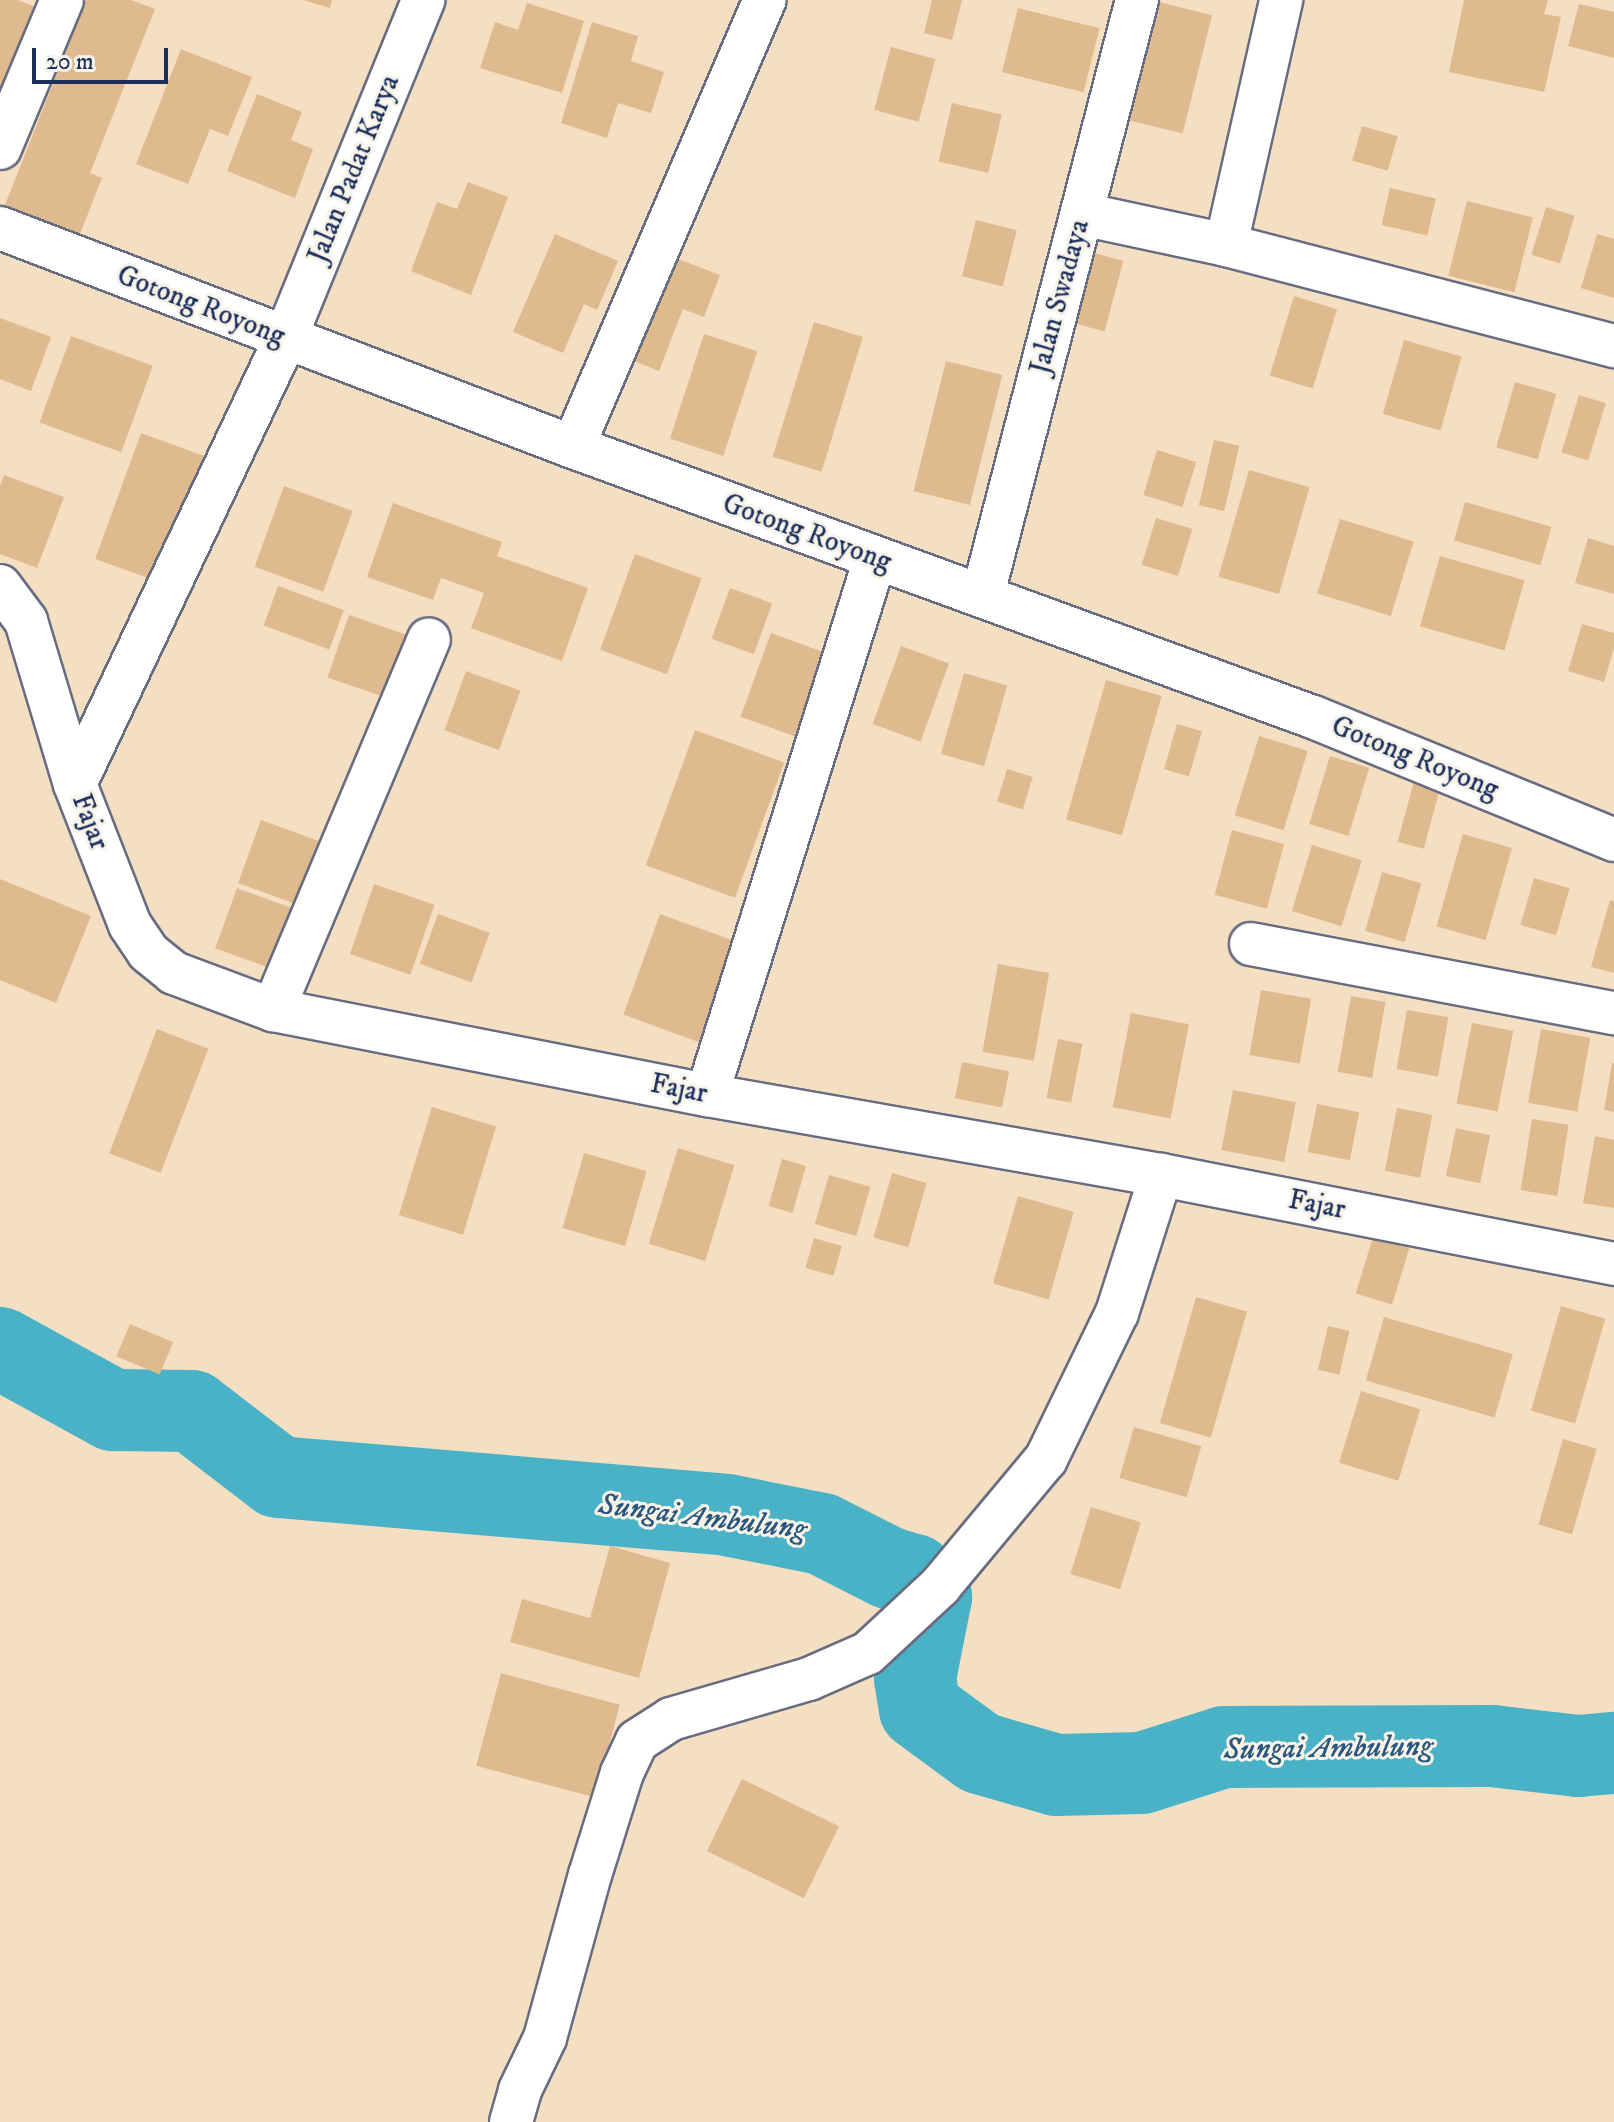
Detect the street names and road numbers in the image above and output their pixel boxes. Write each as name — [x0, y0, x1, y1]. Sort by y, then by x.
street label: Jalan Padat Karya — [301, 70, 407, 268]
street label: Jalan Swadaya — [1023, 216, 1097, 378]
street label: Gotong Royong — [112, 259, 290, 353]
street label: Gotong Royong — [718, 487, 896, 579]
street label: Gotong Royong — [1327, 709, 1503, 807]
street label: Fajar — [64, 789, 116, 855]
street label: Fajar — [648, 1067, 710, 1111]
street label: Fajar — [1286, 1183, 1348, 1227]

